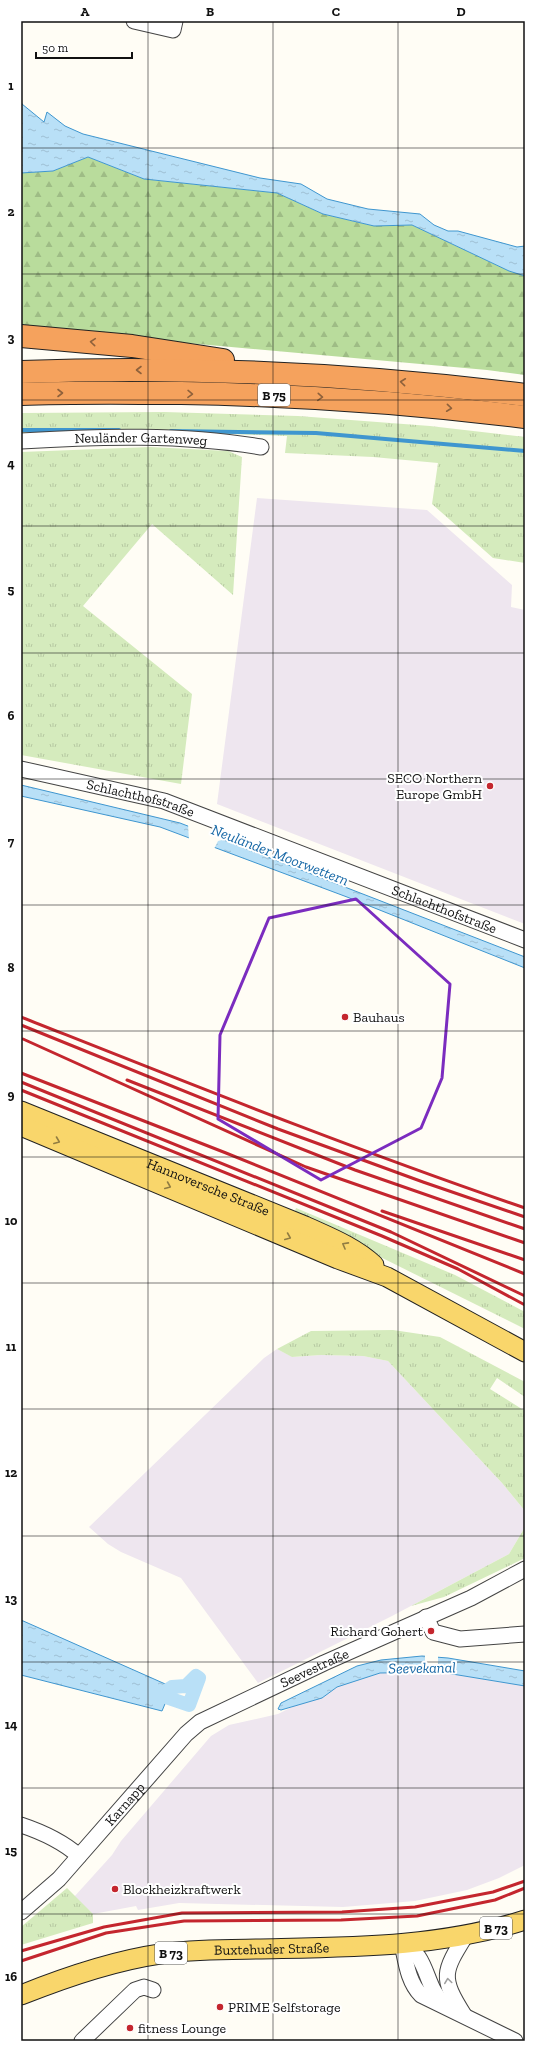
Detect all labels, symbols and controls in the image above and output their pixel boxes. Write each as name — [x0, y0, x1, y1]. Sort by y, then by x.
text: A — [81, 4, 90, 19]
text: B — [206, 4, 214, 19]
text: C — [332, 4, 340, 19]
text: D — [456, 4, 466, 19]
scale bar — [36, 34, 132, 60]
text: 50 m — [42, 41, 69, 55]
text: 1 — [8, 78, 14, 93]
text: 2 — [8, 204, 15, 219]
text: 3 — [8, 330, 15, 345]
one-way arrow — [90, 338, 96, 347]
one-way arrow — [136, 366, 142, 374]
one-way arrow — [400, 378, 406, 387]
road number: B 75 — [258, 384, 290, 406]
one-way arrow — [57, 389, 63, 397]
one-way arrow — [187, 389, 193, 398]
one-way arrow — [317, 393, 323, 402]
one-way arrow — [446, 404, 452, 413]
street label: Neuländer Gartenweg — [74, 429, 208, 449]
text: 4 — [7, 456, 15, 471]
text: 5 — [8, 582, 15, 597]
text: 6 — [8, 708, 15, 723]
place label: SECO Northern Europe GmbH — [387, 770, 482, 803]
street label: Schlachthofstraße — [85, 775, 197, 821]
marker: SECO Northern Europe GmbH — [485, 781, 495, 791]
water label: Neuländer Moorwettern — [209, 821, 351, 890]
text: 7 — [8, 834, 15, 849]
street label: Schlachthofstraße — [390, 881, 500, 937]
text: 8 — [7, 960, 15, 975]
place label: Bauhaus — [353, 1009, 405, 1026]
marker: Bauhaus — [340, 1012, 350, 1022]
text: 9 — [8, 1087, 15, 1102]
one-way arrow — [53, 1136, 61, 1144]
street label: Hannoversche Straße — [144, 1154, 272, 1219]
one-way arrow — [164, 1182, 171, 1190]
text: 10 — [5, 1213, 18, 1228]
one-way arrow — [283, 1232, 291, 1240]
one-way arrow — [342, 1243, 349, 1250]
text: 11 — [6, 1339, 17, 1354]
text: 12 — [5, 1465, 17, 1480]
text: 13 — [5, 1591, 17, 1606]
place label: Richard Gohert — [330, 1623, 424, 1640]
marker: Richard Gohert — [426, 1626, 436, 1636]
street label: Seevestraße — [277, 1645, 352, 1691]
water label: Seevekanal — [388, 1658, 456, 1678]
text: 14 — [5, 1717, 18, 1732]
street label: Karnapp — [101, 1779, 148, 1829]
text: 15 — [5, 1843, 17, 1858]
place label: Blockheizkraftwerk — [123, 1881, 241, 1898]
marker: Blockheizkraftwerk — [110, 1884, 120, 1894]
road number: B 73 — [480, 1917, 512, 1939]
street label: Buxtehuder Straße — [214, 1939, 330, 1958]
road number: B 73 — [155, 1942, 187, 1964]
text: 16 — [5, 1969, 17, 1984]
one-way arrow — [444, 1978, 453, 1985]
place label: PRIME Selfstorage — [228, 1999, 341, 2016]
marker: PRIME Selfstorage — [215, 2002, 225, 2012]
place label: fitness Lounge — [138, 2020, 227, 2037]
marker: fitness Lounge — [125, 2023, 135, 2033]

